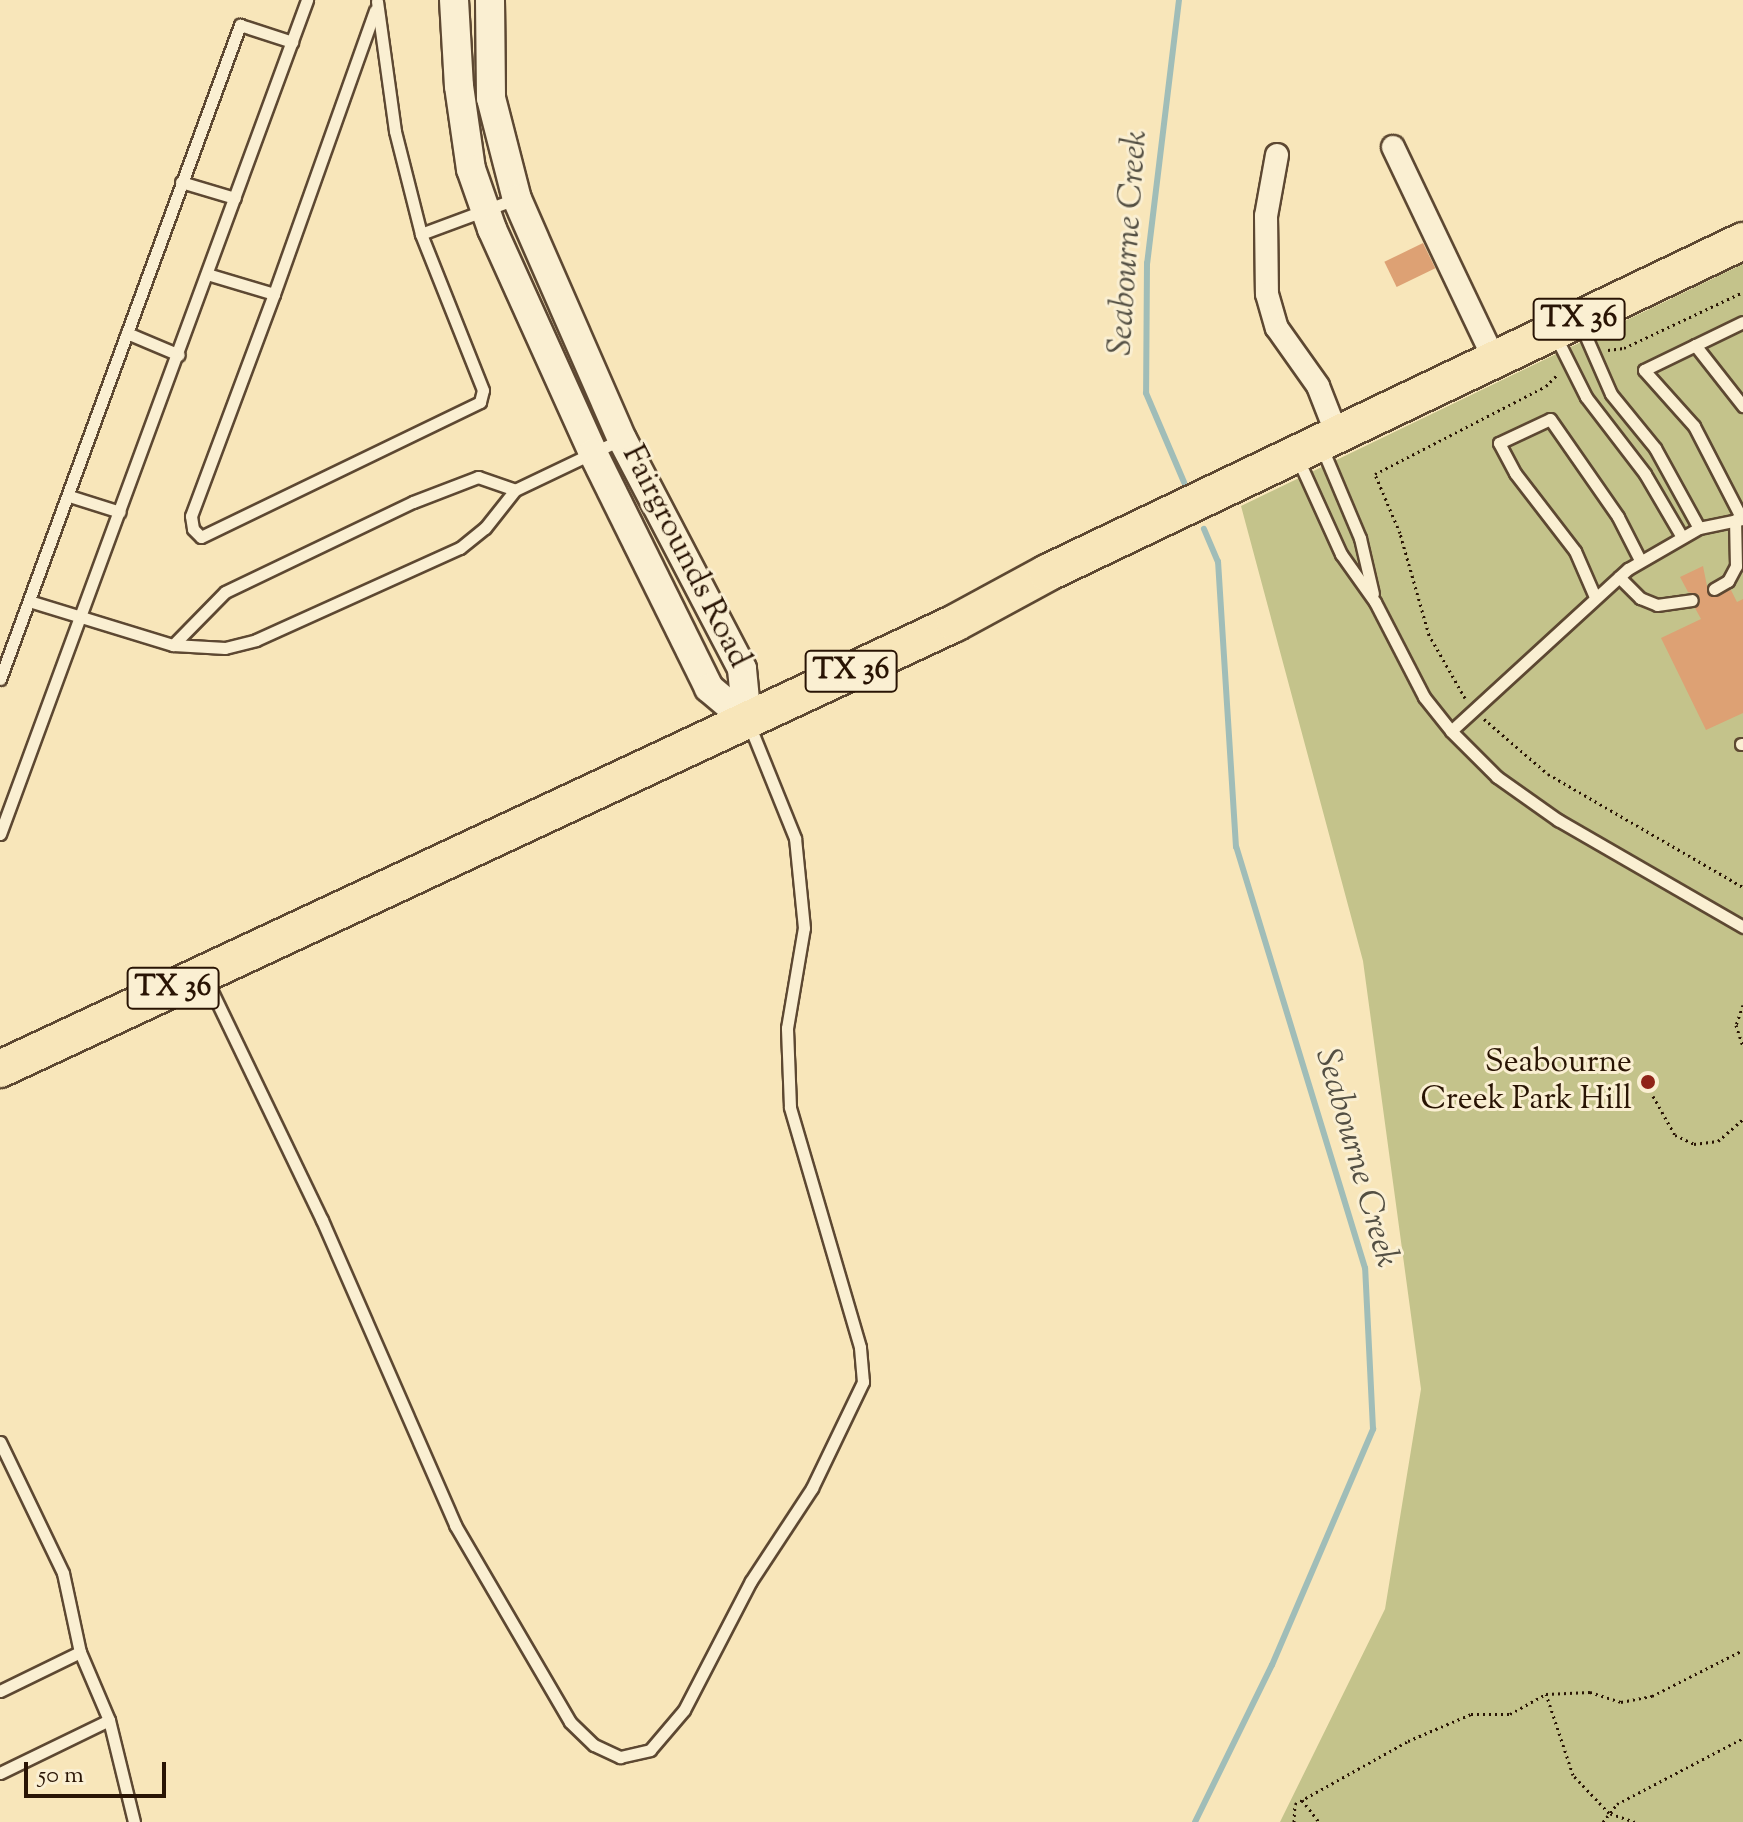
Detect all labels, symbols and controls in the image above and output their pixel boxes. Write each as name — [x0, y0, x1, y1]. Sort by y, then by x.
water label: Seabourne Creek — [1101, 129, 1157, 357]
road number: TX 36 — [1531, 293, 1627, 345]
street label: Fairgrounds Road — [612, 439, 758, 675]
road number: TX 36 — [803, 645, 899, 697]
road number: TX 36 — [125, 962, 221, 1014]
water label: Seabourne Creek — [1305, 1044, 1407, 1272]
place label: Seabourne Creek Park Hill — [1420, 1045, 1632, 1120]
marker: Seabourne Creek Park Hill — [1639, 1073, 1657, 1091]
scale bar — [28, 1746, 170, 1796]
text: 50 m — [38, 1759, 84, 1793]

